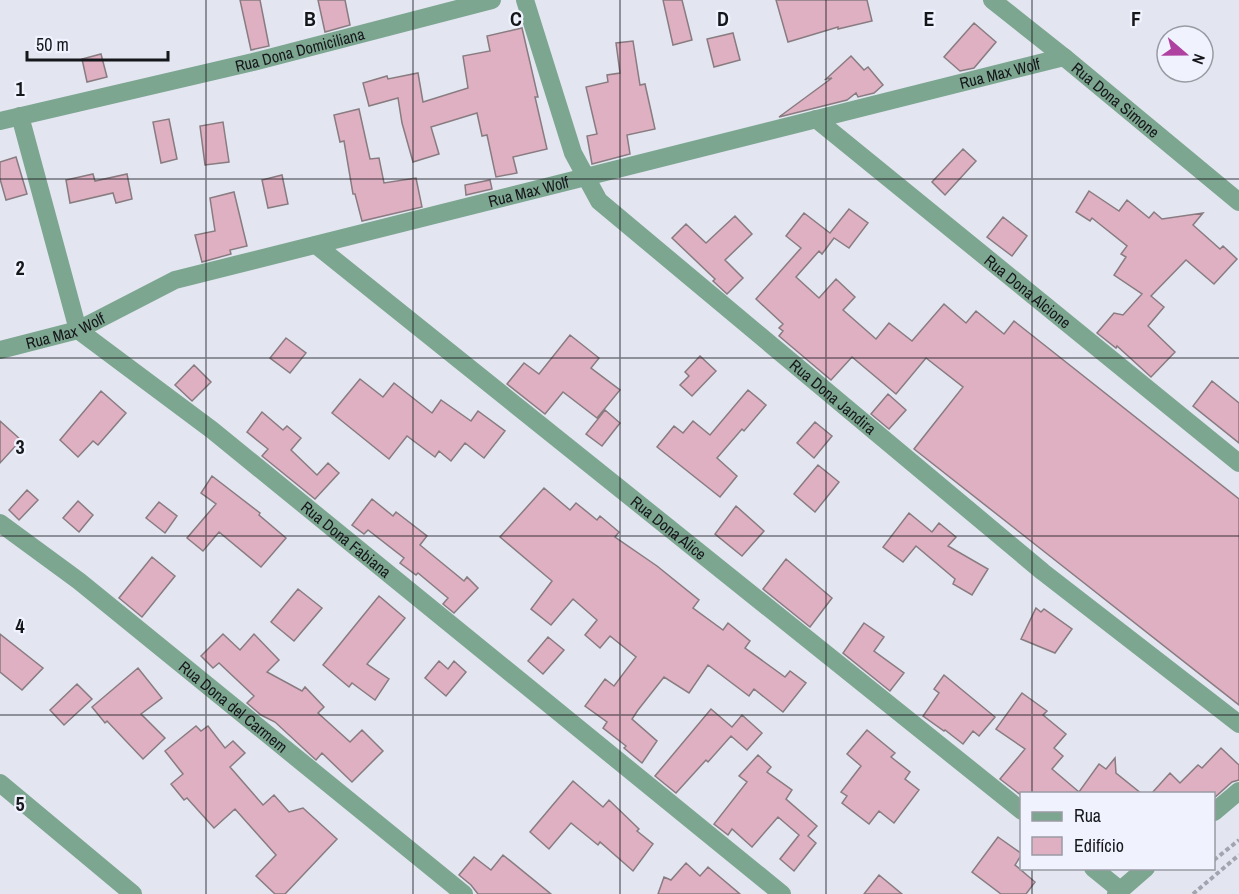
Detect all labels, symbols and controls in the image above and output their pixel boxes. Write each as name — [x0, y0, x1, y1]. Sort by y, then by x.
text: B — [304, 5, 316, 32]
text: C — [510, 5, 522, 32]
text: D — [717, 5, 729, 32]
text: E — [924, 5, 935, 32]
text: F — [1131, 5, 1141, 32]
street label: Rua Dona Domiciliana — [233, 22, 367, 77]
scale bar — [27, 24, 168, 62]
north arrow — [1155, 24, 1215, 84]
text: 50 m — [36, 32, 69, 57]
text: N — [1187, 51, 1211, 67]
street label: Rua Max Wolf — [957, 52, 1043, 94]
street label: Rua Dona Simone — [1067, 57, 1164, 143]
text: 1 — [15, 75, 25, 102]
street label: Rua Max Wolf — [486, 171, 571, 212]
street label: Rua Dona Alcione — [980, 249, 1076, 333]
text: 2 — [15, 254, 25, 281]
street label: Rua Max Wolf — [23, 307, 109, 354]
street label: Rua Dona Jandira — [785, 354, 882, 440]
text: 3 — [15, 433, 25, 460]
street label: Rua Dona Alice — [626, 491, 711, 565]
street label: Rua Dona Fabiana — [297, 496, 396, 583]
text: 4 — [15, 612, 25, 639]
street label: Rua Dona del Carmem — [174, 656, 292, 757]
text: 5 — [15, 790, 25, 817]
legend — [1020, 792, 1215, 870]
text: Rua — [1074, 803, 1101, 828]
text: Edifício — [1074, 833, 1124, 858]

